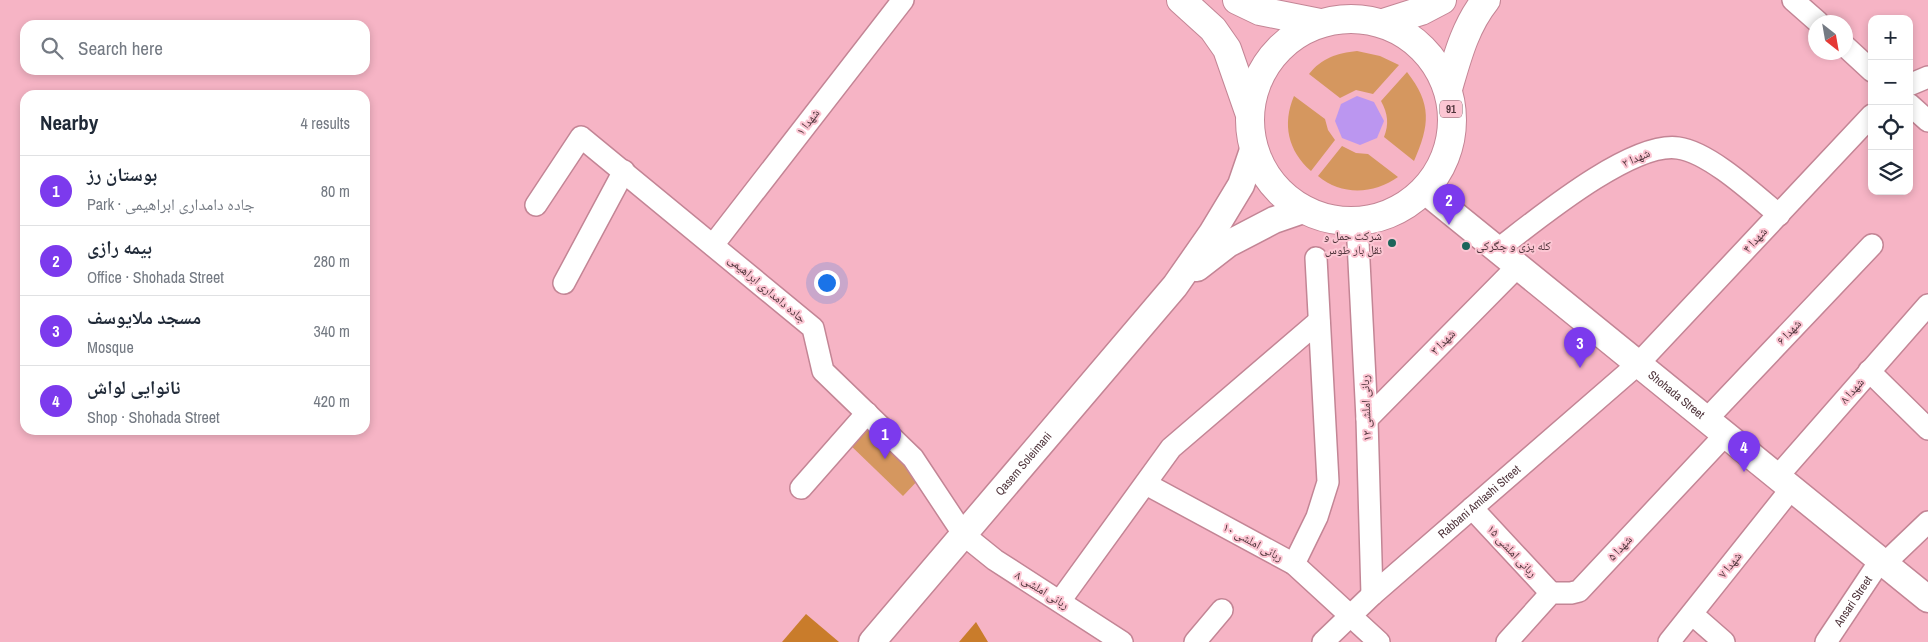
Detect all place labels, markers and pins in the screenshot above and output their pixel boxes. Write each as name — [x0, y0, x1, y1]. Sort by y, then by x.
pin: 2 — [1433, 184, 1465, 225]
place label: شرکت حمل و نقل بار طوس — [1324, 228, 1382, 258]
marker: شرکت حمل و نقل بار طوس — [1386, 237, 1398, 249]
place label: کله پزی و جگرکی — [1476, 238, 1551, 254]
marker: کله پزی و جگرکی — [1460, 240, 1472, 252]
pin: 3 — [1564, 327, 1596, 368]
pin: 1 — [869, 418, 901, 459]
pin: 4 — [1728, 431, 1760, 472]

